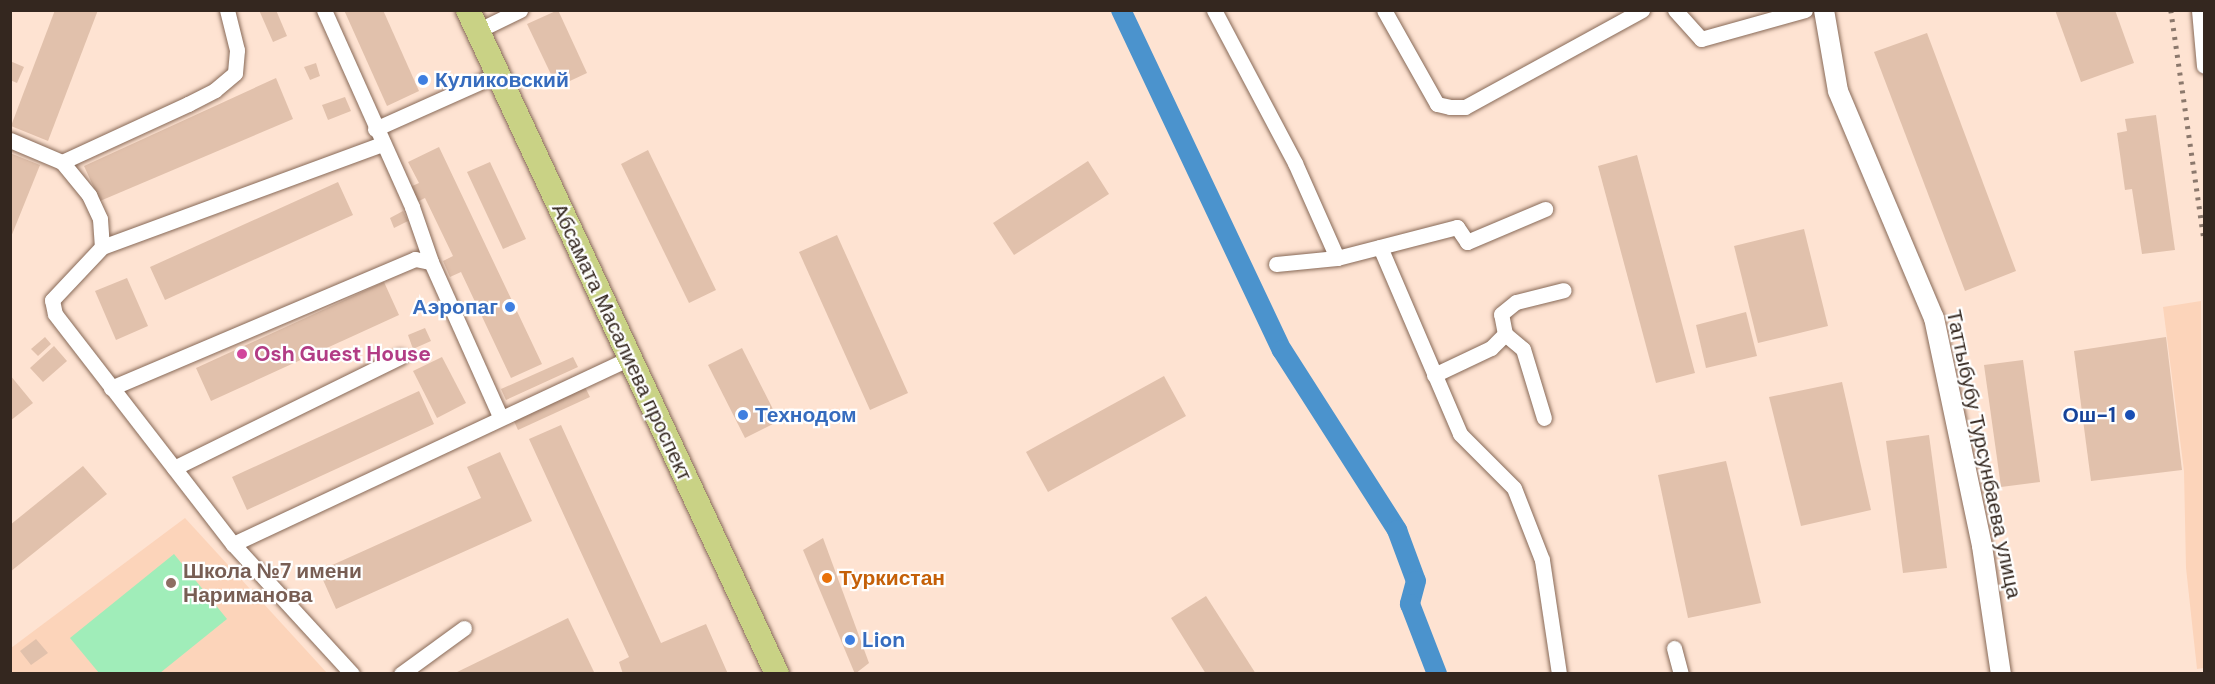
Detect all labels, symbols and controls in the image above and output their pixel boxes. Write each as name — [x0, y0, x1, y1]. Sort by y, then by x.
place label: Куликовский — [435, 67, 569, 93]
marker: Куликовский — [416, 73, 430, 87]
street label: Абсамата Масалиева проспект — [547, 199, 697, 485]
place label: Аэропаг — [412, 294, 498, 320]
marker: Аэропаг — [503, 300, 517, 314]
street label: Таттыбубу Турсунбаева улица — [1941, 307, 2027, 601]
place label: Osh Guest House — [254, 341, 431, 367]
marker: Osh Guest House — [235, 347, 249, 361]
place label: Технодом — [755, 402, 857, 428]
place label: Ош-1 — [2062, 402, 2116, 428]
marker: Ош-1 — [2121, 406, 2139, 424]
marker: Технодом — [736, 408, 750, 422]
place label: Школа №7 имени Нариманова — [183, 558, 362, 608]
place label: Туркистан — [839, 565, 945, 591]
marker: Туркистан — [820, 571, 834, 585]
marker: Школа №7 имени Нариманова — [164, 576, 178, 590]
place label: Lion — [862, 627, 905, 653]
marker: Lion — [843, 633, 857, 647]

